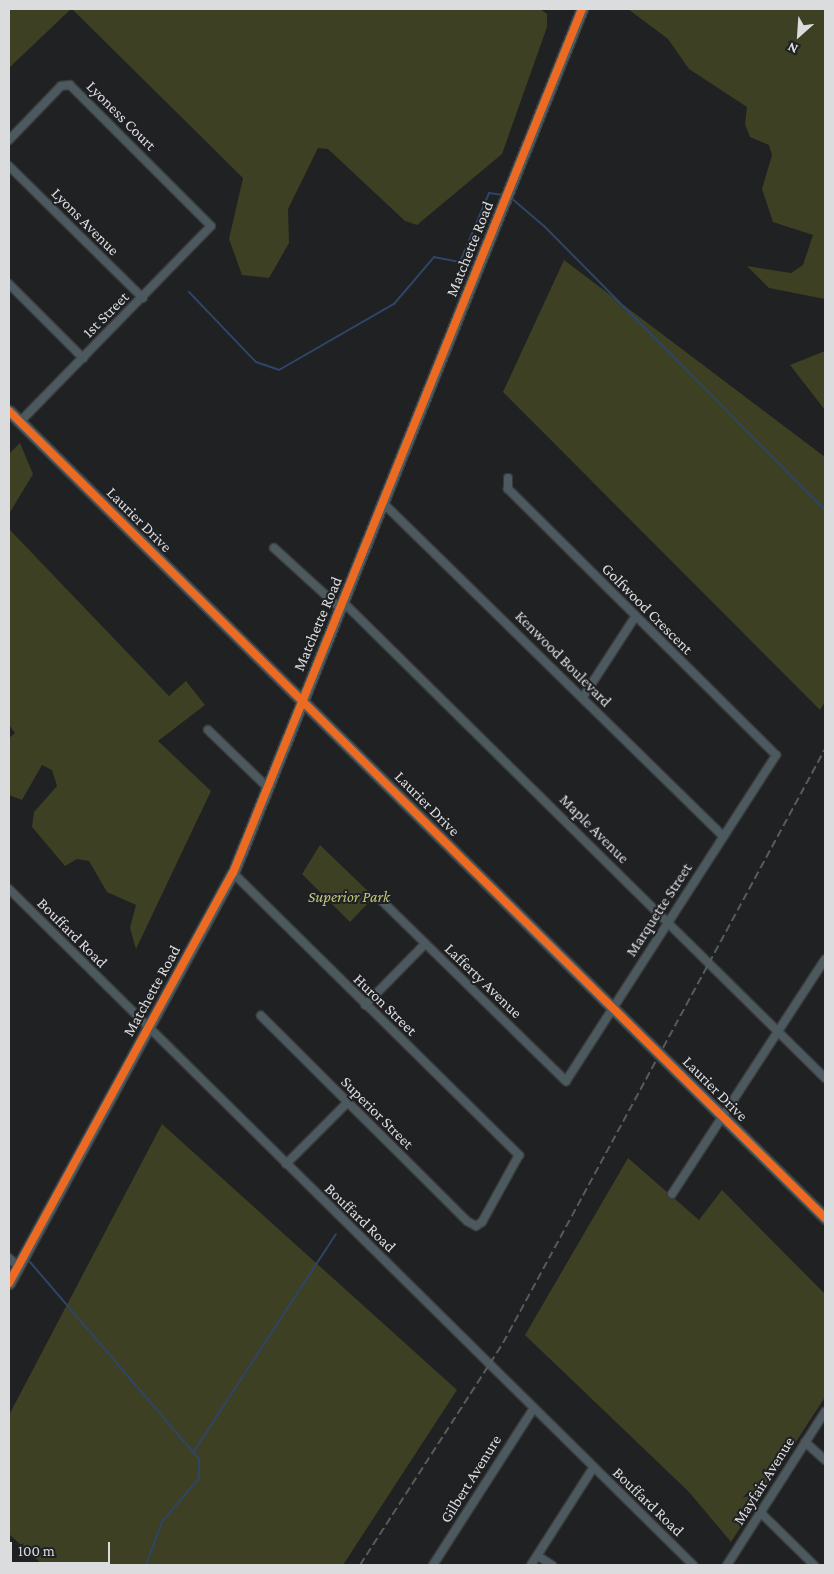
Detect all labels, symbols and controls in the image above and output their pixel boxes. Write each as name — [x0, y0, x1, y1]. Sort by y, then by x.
north arrow — [774, 10, 824, 60]
text: N — [785, 39, 800, 58]
street label: Lyoness Court — [82, 77, 160, 155]
street label: Lyons Avenue — [47, 184, 123, 260]
street label: Matchette Road — [442, 199, 498, 299]
street label: 1st Street — [79, 288, 133, 342]
street label: Laurier Drive — [102, 483, 176, 557]
street label: Golfwood Crescent — [597, 559, 697, 659]
street label: Matchette Road — [289, 574, 347, 674]
street label: Kenwood Boulevard — [511, 607, 615, 711]
street label: Laurier Drive — [390, 767, 464, 841]
street label: Maple Avenue — [555, 790, 633, 868]
street label: Marquette Street — [622, 860, 696, 960]
park label: Superior Park — [308, 887, 390, 907]
street label: Bouffard Road — [33, 894, 111, 972]
street label: Lafferty Avenue — [440, 939, 526, 1023]
street label: Matchette Road — [119, 942, 185, 1040]
street label: Huron Street — [349, 970, 421, 1040]
street label: Laurier Drive — [678, 1052, 752, 1126]
street label: Superior Street — [336, 1072, 418, 1154]
street label: Bouffard Road — [321, 1179, 399, 1257]
street label: Gilbert Avenure — [436, 1431, 506, 1527]
street label: Mayfair Avenue — [729, 1433, 799, 1529]
street label: Bouffard Road — [609, 1463, 687, 1541]
scale bar — [12, 1532, 112, 1564]
text: 100 m — [18, 1543, 55, 1559]

